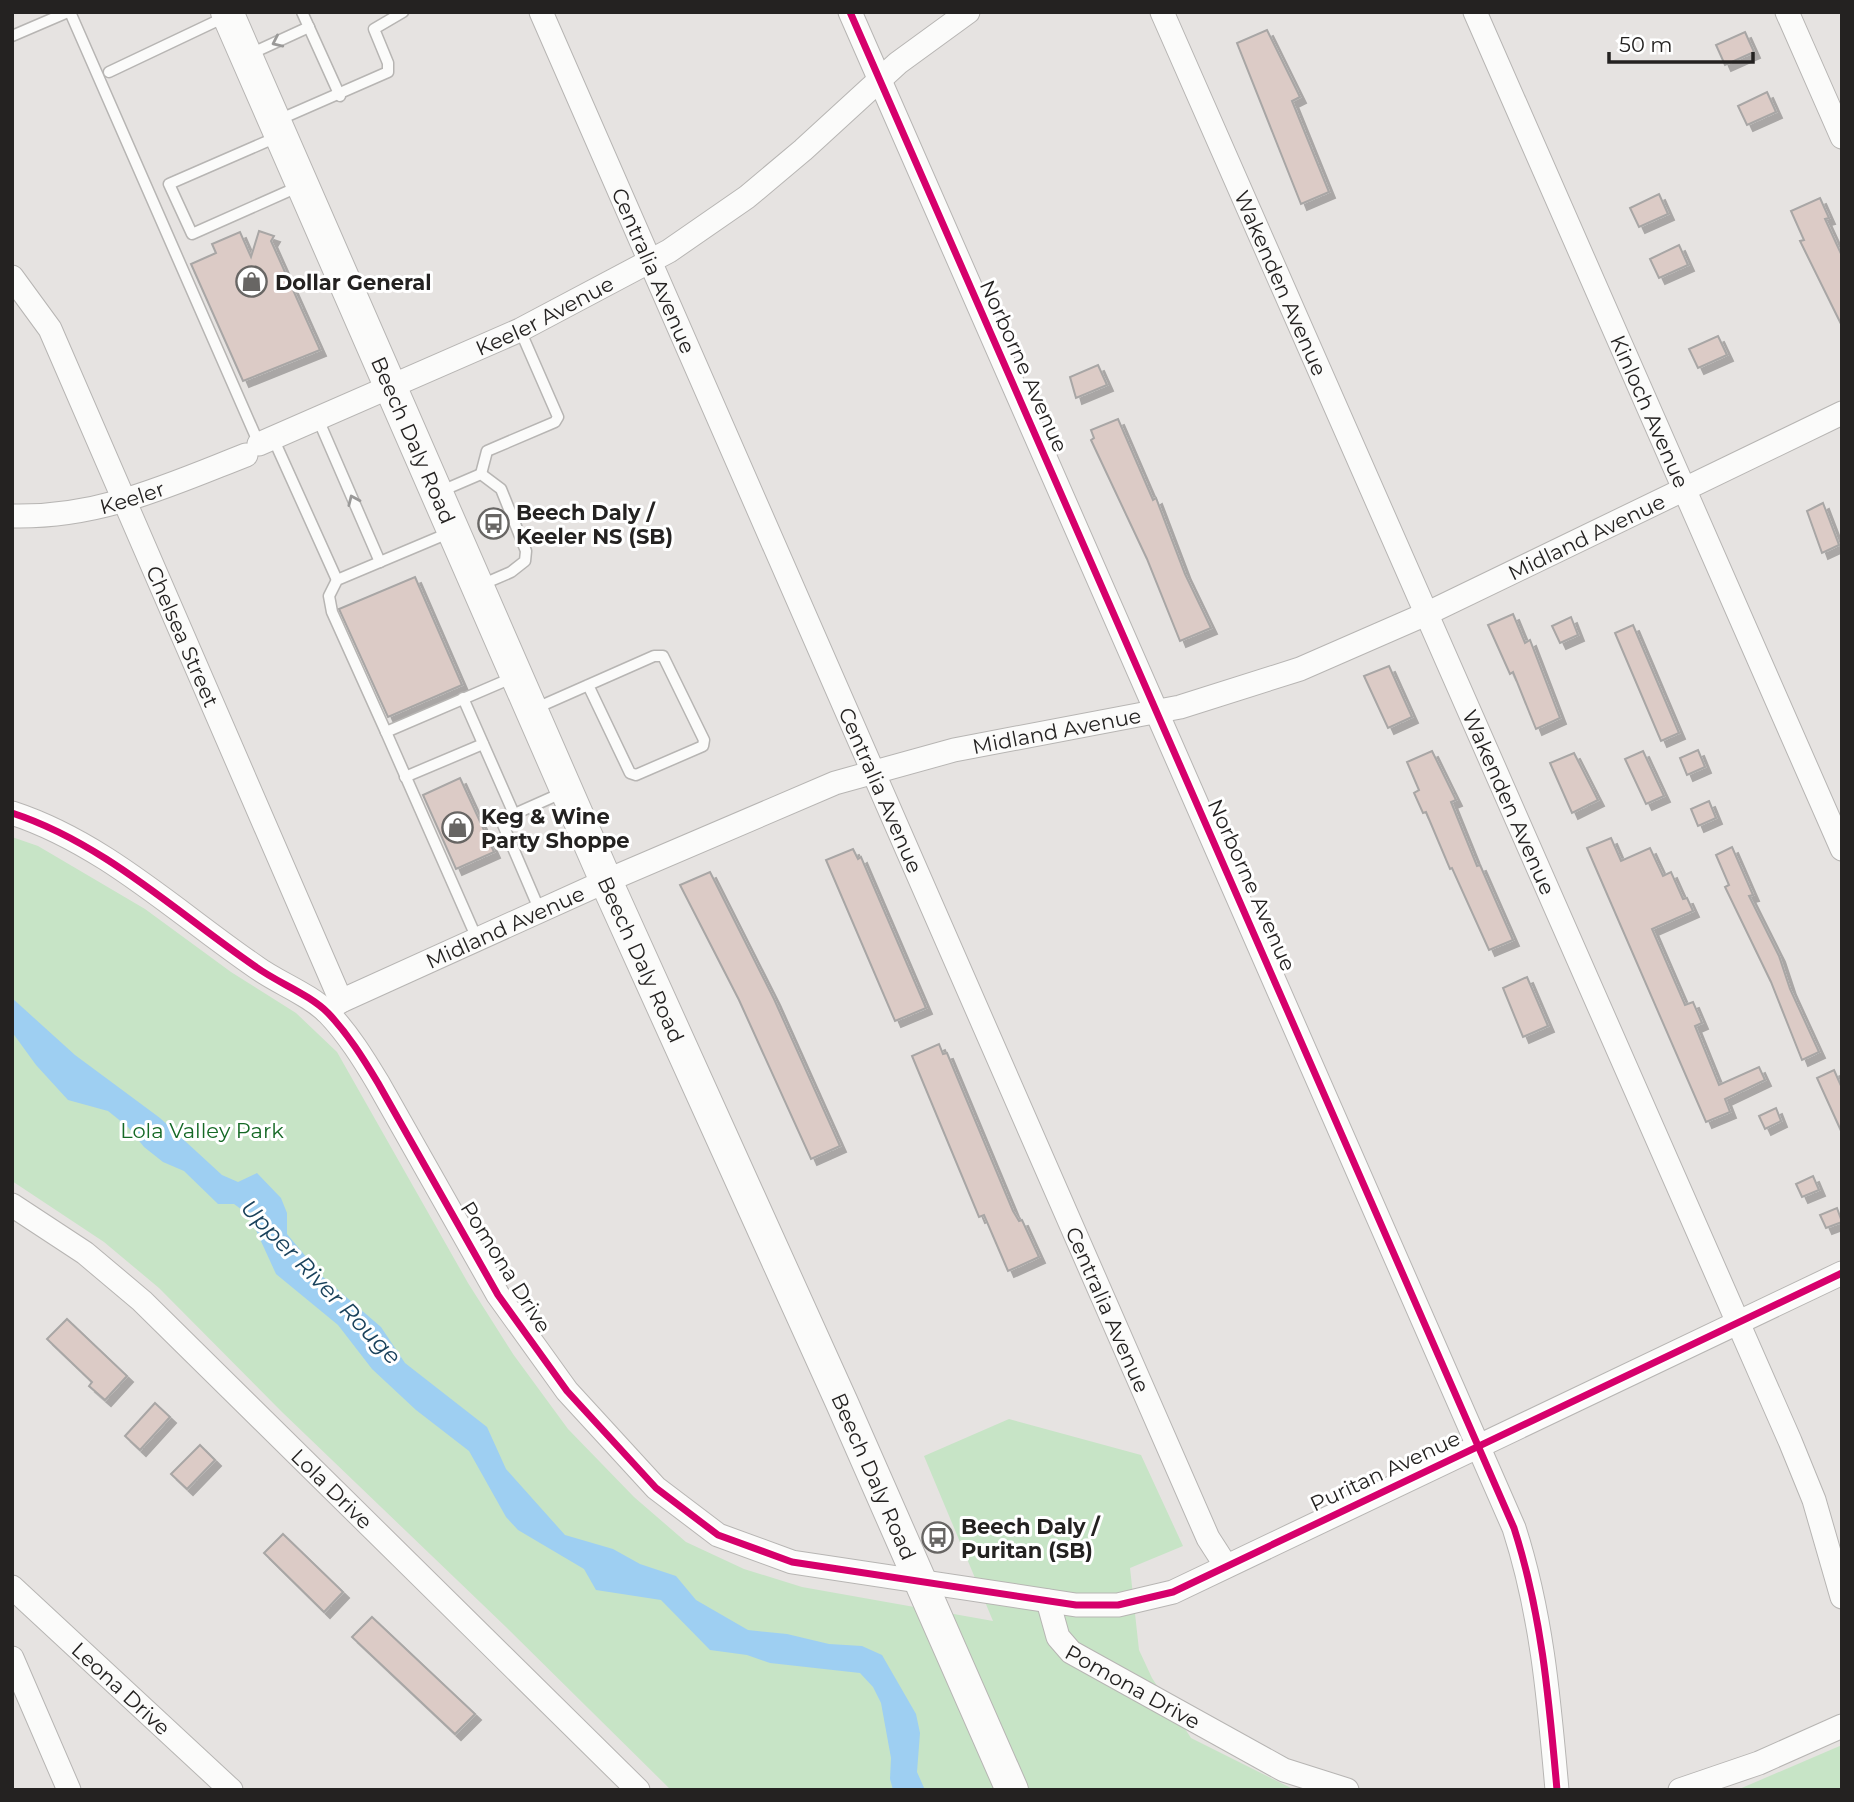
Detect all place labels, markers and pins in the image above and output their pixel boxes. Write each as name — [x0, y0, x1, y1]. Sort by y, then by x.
shop icon: Dollar General — [235, 265, 269, 299]
place label: Dollar General — [275, 270, 432, 295]
place label: Beech Daly / Keeler NS (SB) — [516, 500, 673, 549]
bus stop icon: Beech Daly / Keeler NS (SB) — [476, 507, 510, 541]
place label: Keg & Wine Party Shoppe — [481, 804, 630, 853]
shop icon: Keg & Wine Party Shoppe — [441, 811, 475, 845]
place label: Beech Daly / Puritan (SB) — [961, 1514, 1101, 1563]
bus stop icon: Beech Daly / Puritan (SB) — [921, 1521, 955, 1555]

